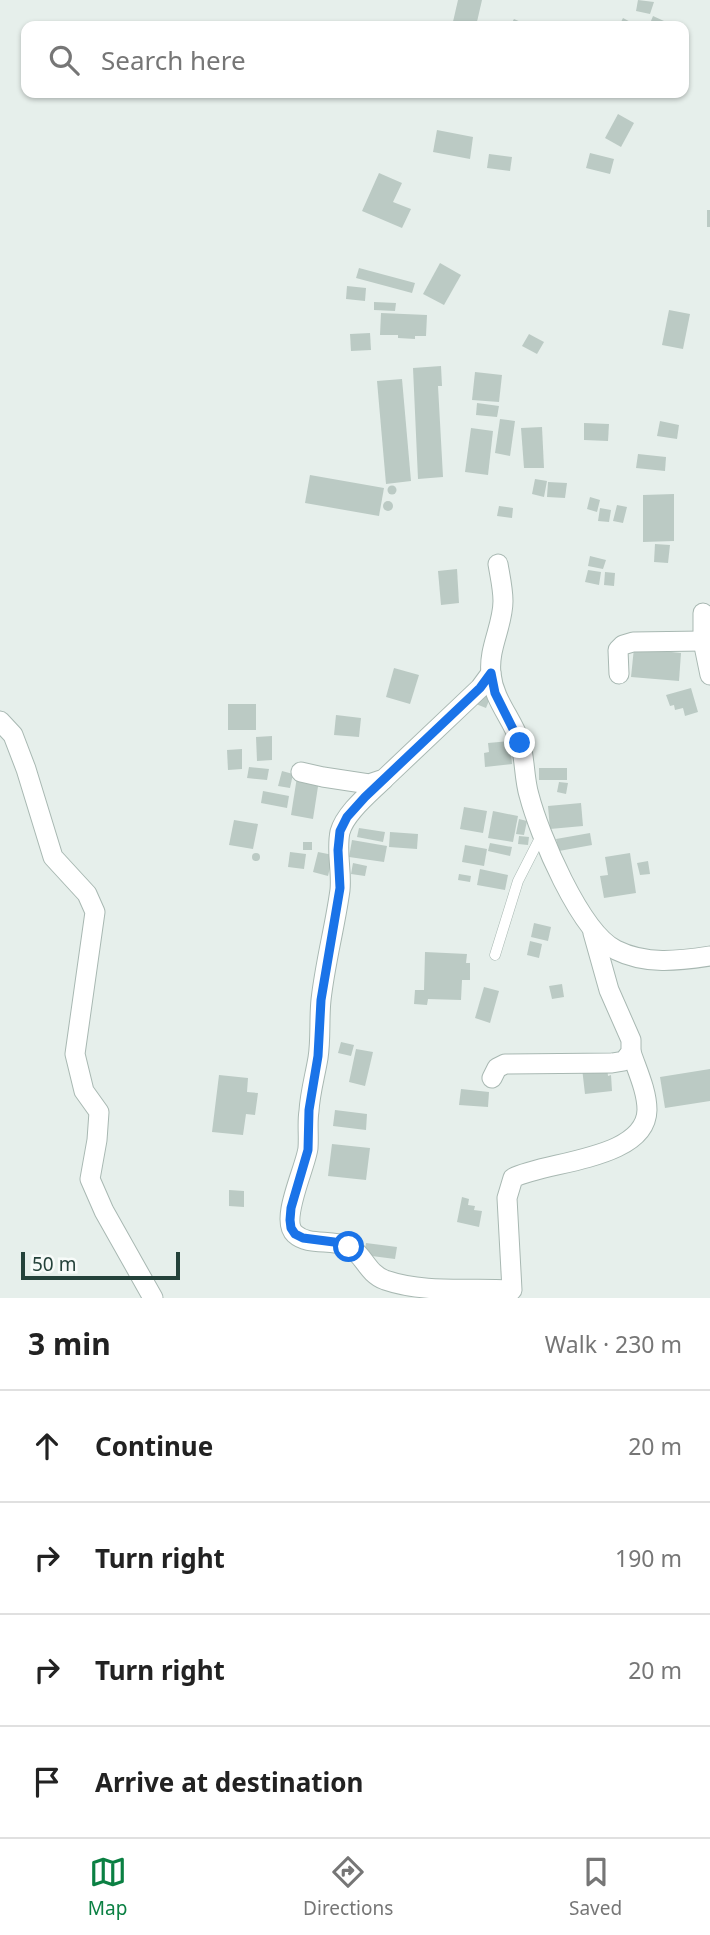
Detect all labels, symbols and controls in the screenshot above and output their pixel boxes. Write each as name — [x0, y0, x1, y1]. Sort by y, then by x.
search box — [21, 21, 689, 98]
icon: search — [45, 41, 83, 79]
text: Search here — [101, 42, 246, 78]
route end — [504, 727, 535, 758]
route start — [333, 1231, 364, 1262]
scale bar — [21, 1249, 180, 1281]
text: 50 m — [32, 1251, 76, 1277]
text: 3 min — [28, 1323, 111, 1364]
text: Walk · 230 m — [545, 1328, 682, 1360]
icon: ahead — [28, 1427, 66, 1465]
text: Continue — [95, 1428, 213, 1464]
text: 20 m — [628, 1430, 682, 1462]
icon: right — [28, 1539, 66, 1577]
text: Turn right — [95, 1540, 225, 1576]
text: 190 m — [615, 1542, 682, 1574]
icon: right — [28, 1651, 66, 1689]
text: Turn right — [95, 1652, 225, 1688]
text: 20 m — [628, 1654, 682, 1686]
icon: arrive — [28, 1763, 66, 1801]
text: Arrive at destination — [95, 1764, 364, 1800]
tab: Map — [88, 1853, 127, 1921]
tab: Directions — [303, 1853, 393, 1921]
tab: Saved — [569, 1853, 622, 1921]

